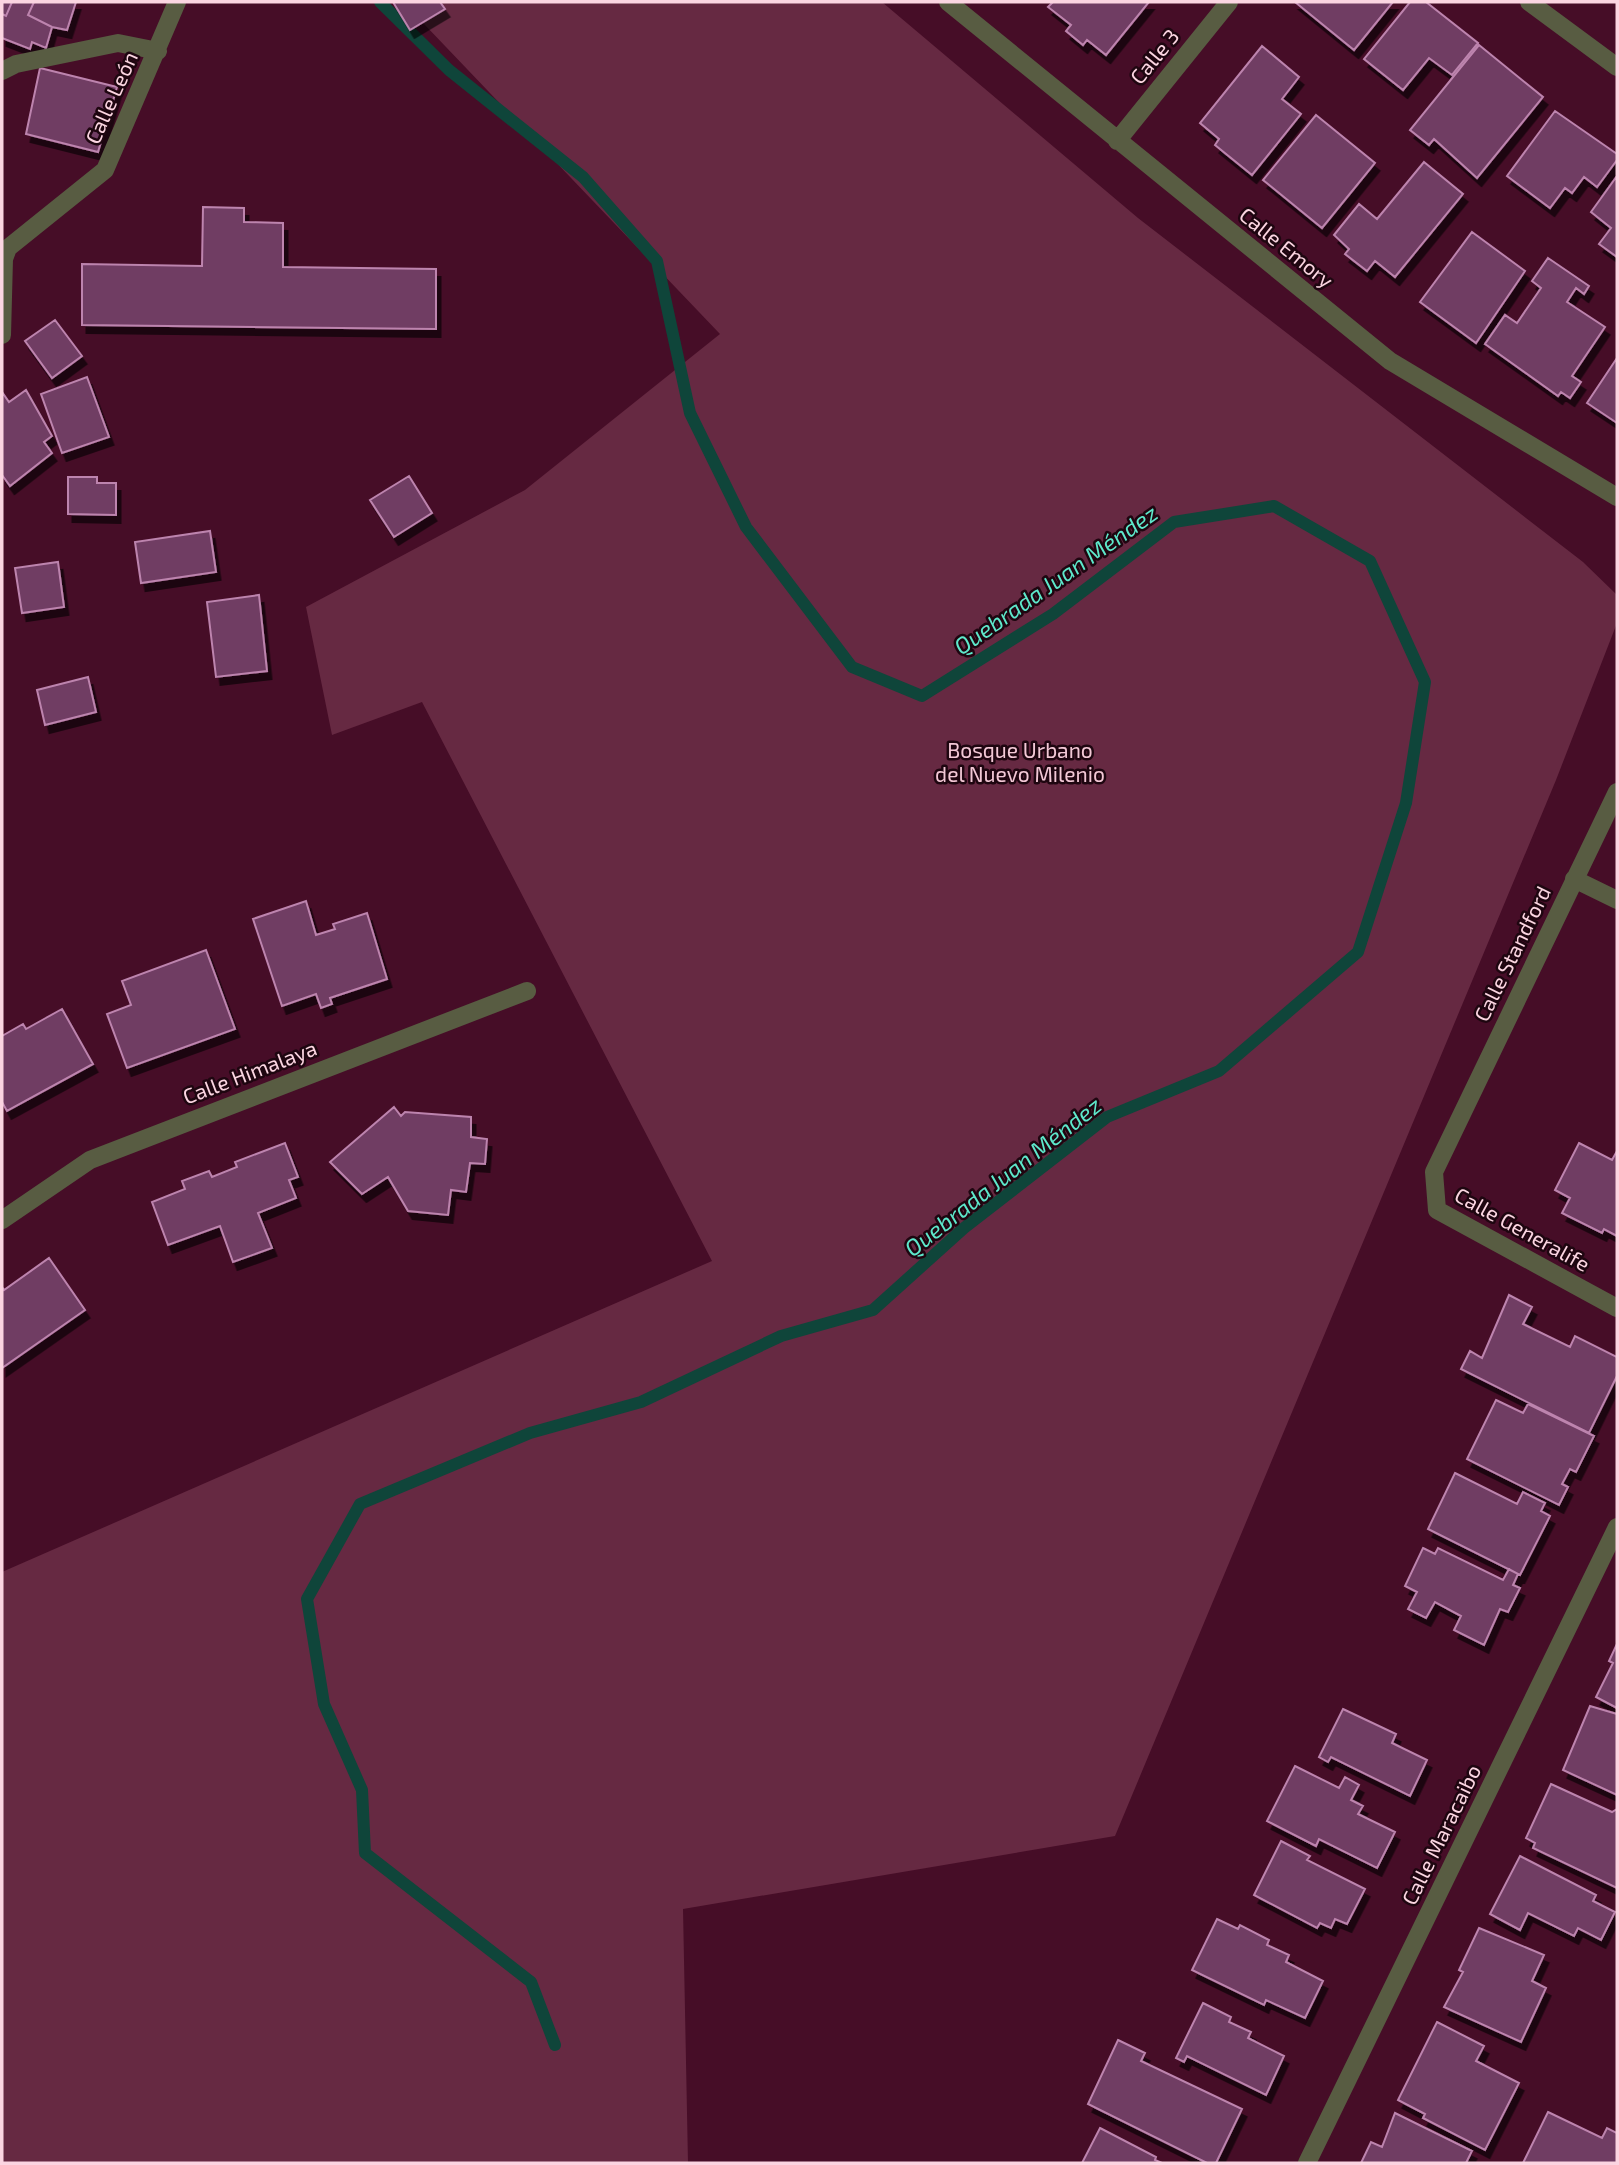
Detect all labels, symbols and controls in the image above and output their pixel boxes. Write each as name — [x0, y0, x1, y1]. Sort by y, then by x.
street label: Calle 3 — [1124, 23, 1184, 89]
street label: Calle León — [79, 47, 142, 147]
street label: Calle Emory — [1235, 201, 1339, 292]
water label: Quebrada Juan Méndez — [948, 498, 1163, 660]
park label: Bosque Urbano del Nuevo Milenio — [935, 737, 1105, 786]
street label: Calle Standford — [1468, 882, 1555, 1025]
street label: Calle Himalaya — [179, 1035, 320, 1109]
water label: Quebrada Juan Méndez — [898, 1090, 1107, 1262]
street label: Calle Generalife — [1451, 1181, 1595, 1276]
street label: Calle Maracaibo — [1396, 1760, 1485, 1908]

